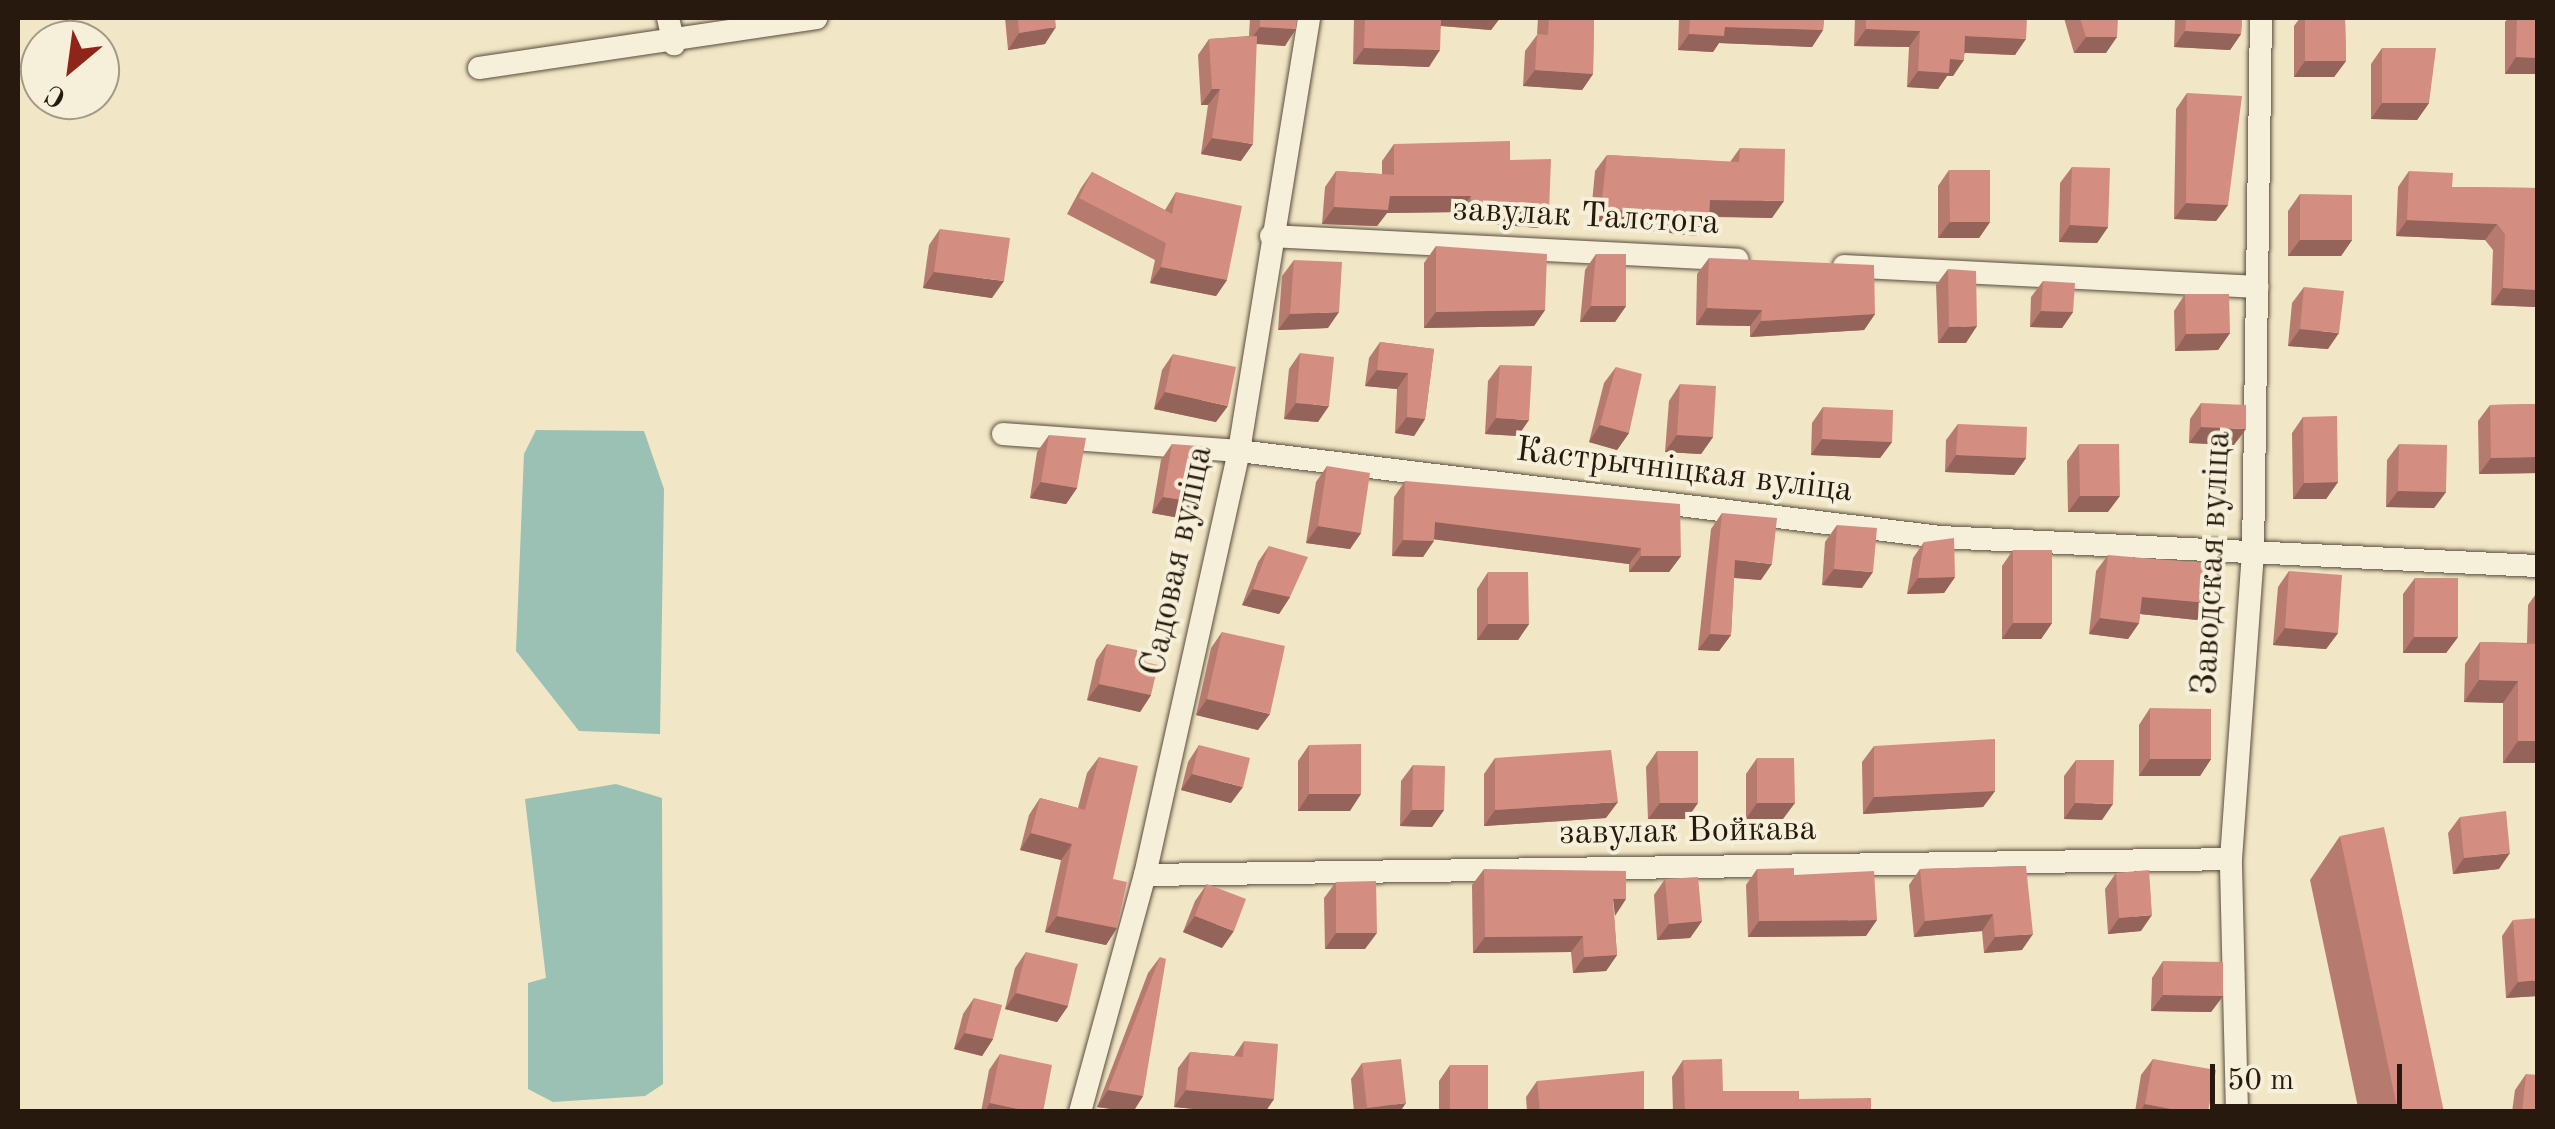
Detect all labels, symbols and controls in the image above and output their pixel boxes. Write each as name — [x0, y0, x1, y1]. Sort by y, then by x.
north arrow — [20, 20, 120, 120]
text: С — [42, 78, 71, 111]
street label: завулак Талстога — [1452, 189, 1720, 245]
street label: Кастрычніцкая вуліца — [1513, 429, 1855, 513]
street label: Заводская вуліца — [2185, 430, 2241, 696]
street label: Садовая вуліца — [1133, 442, 1223, 680]
street label: завулак Войкава — [1559, 809, 1817, 855]
scale bar — [2215, 1044, 2408, 1106]
text: 50 m — [2227, 1066, 2294, 1096]

